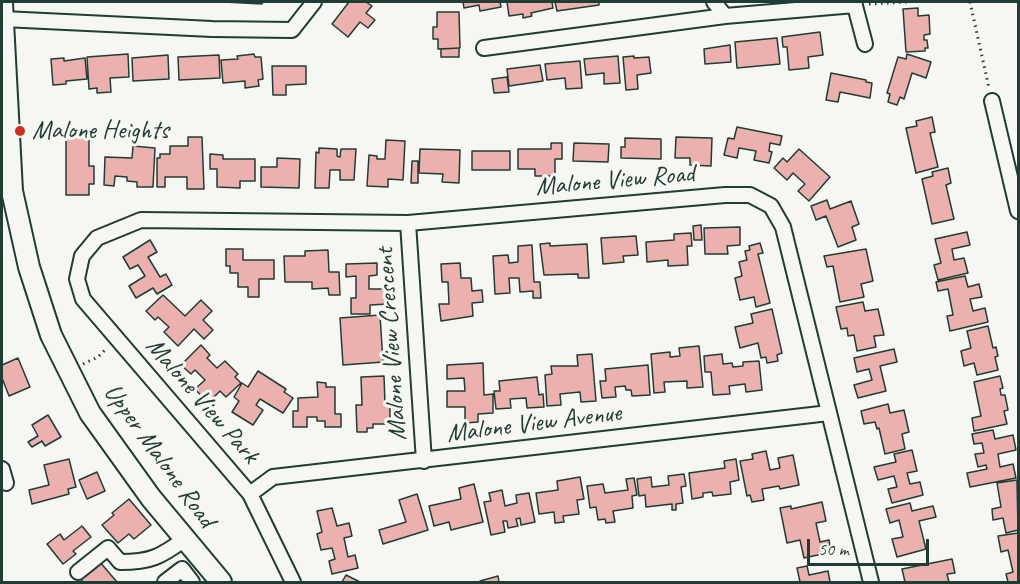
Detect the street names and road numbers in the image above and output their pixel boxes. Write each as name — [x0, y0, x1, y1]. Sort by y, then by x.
street label: Malone View Road — [534, 159, 696, 203]
street label: Malone View Crescent — [370, 247, 414, 441]
street label: Malone View Park — [139, 331, 265, 471]
street label: Upper Malone Road — [96, 378, 222, 534]
street label: Malone View Avenue — [445, 398, 623, 450]

